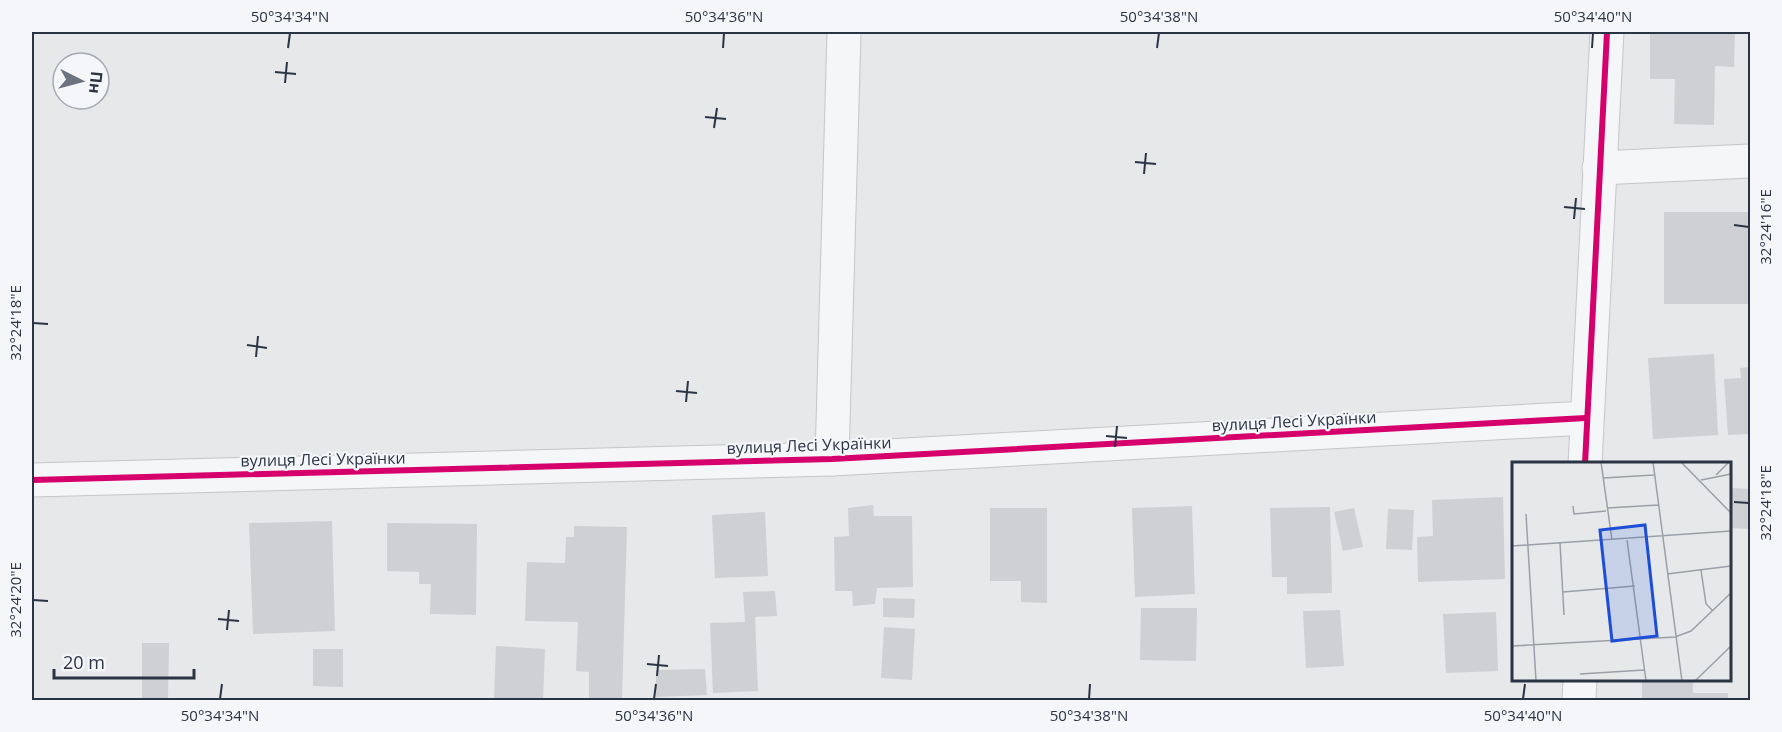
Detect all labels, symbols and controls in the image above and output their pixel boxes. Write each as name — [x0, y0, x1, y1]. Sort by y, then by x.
text: 50°34'34"N — [251, 6, 329, 26]
text: 50°34'36"N — [685, 6, 763, 26]
text: 50°34'38"N — [1120, 6, 1198, 26]
text: 50°34'40"N — [1554, 6, 1632, 26]
north arrow — [51, 51, 111, 111]
text: Пн — [84, 70, 108, 95]
text: 32°24'16"E — [1755, 189, 1775, 265]
text: 32°24'18"E — [5, 285, 25, 361]
street label: вулиця Лесі Українки — [1211, 406, 1377, 436]
street label: вулиця Лесі Українки — [726, 431, 892, 459]
street label: вулиця Лесі Українки — [240, 447, 406, 471]
inset map — [1512, 462, 1731, 681]
text: 32°24'18"E — [1755, 465, 1775, 541]
text: 32°24'20"E — [5, 562, 25, 638]
scale bar — [54, 642, 194, 680]
text: 20 m — [63, 650, 105, 674]
text: 50°34'34"N — [181, 705, 259, 725]
text: 50°34'36"N — [615, 705, 693, 725]
text: 50°34'38"N — [1050, 705, 1128, 725]
text: 50°34'40"N — [1484, 705, 1562, 725]

